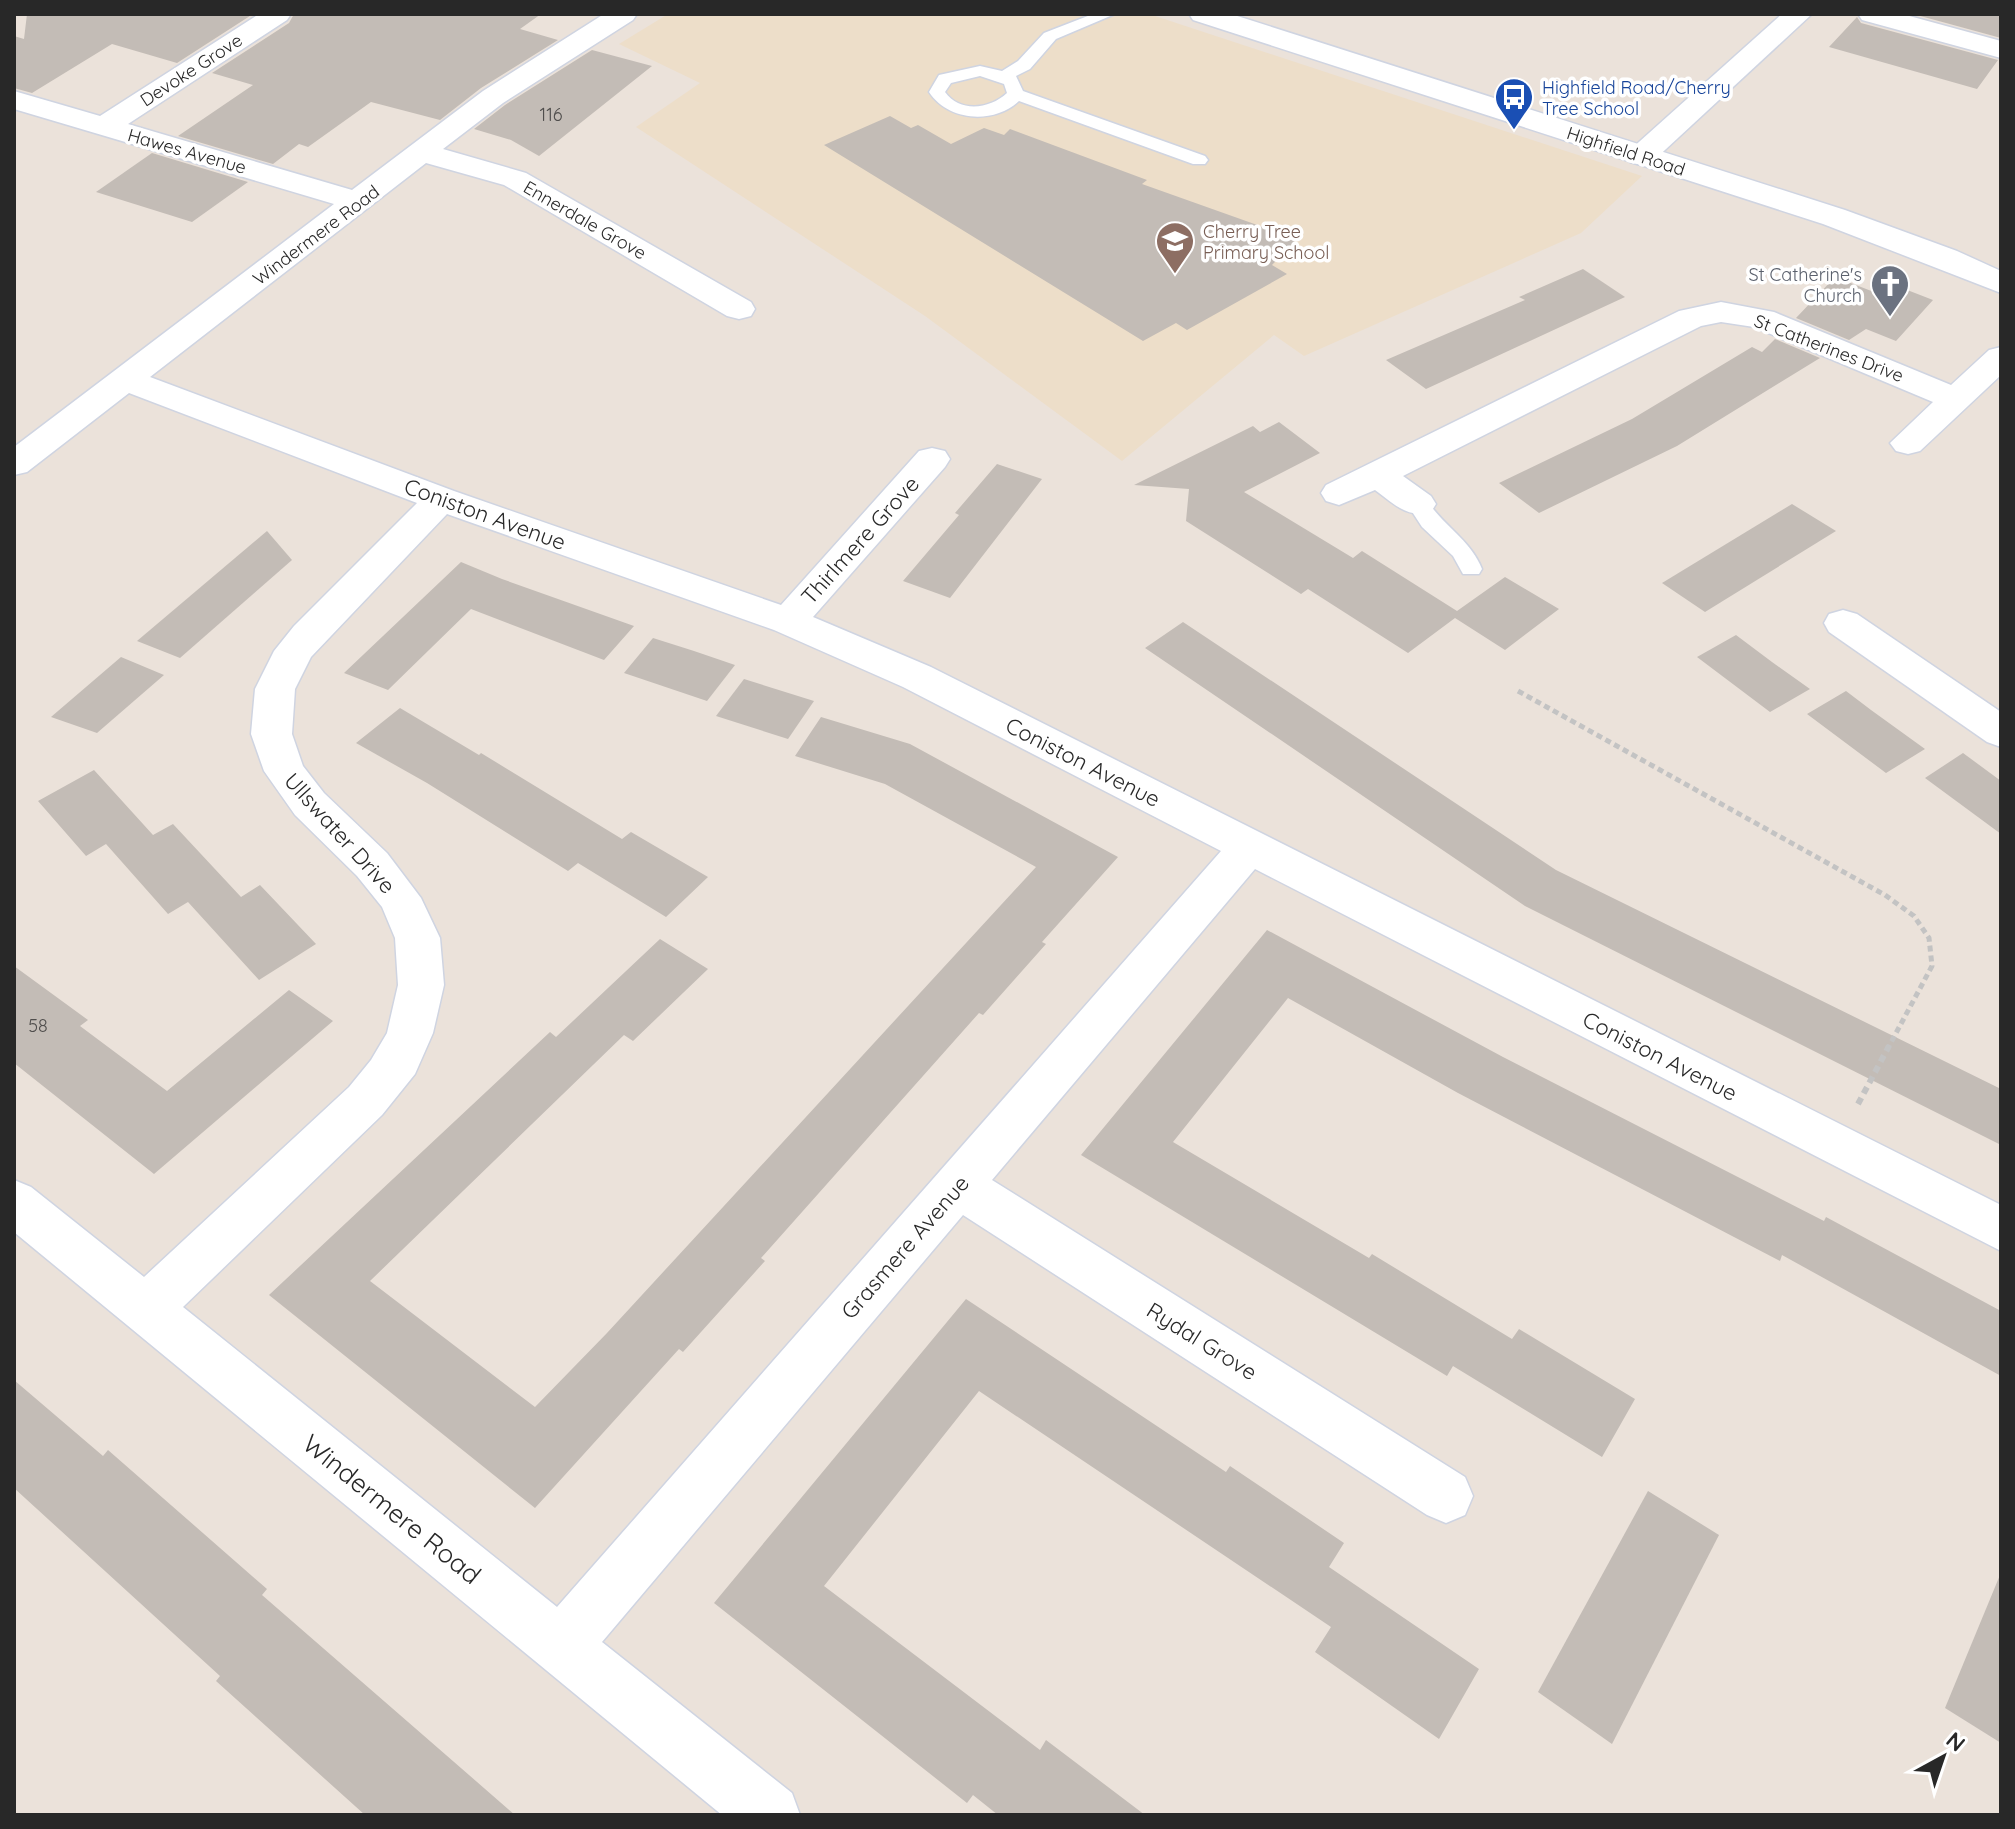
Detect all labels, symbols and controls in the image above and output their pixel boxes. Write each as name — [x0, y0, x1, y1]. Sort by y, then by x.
street label: Devoke Grove — [136, 28, 246, 112]
bus stop icon: Highfield Road/Cherry Tree School — [1493, 76, 1535, 131]
place label: Highfield Road/Cherry Tree School — [1542, 76, 1731, 120]
house number: 116 — [539, 103, 563, 126]
street label: Highfield Road — [1564, 121, 1688, 181]
street label: Hawes Avenue — [125, 123, 249, 179]
street label: Ennerdale Grove — [519, 176, 651, 264]
street label: Windermere Road — [248, 180, 384, 290]
school or university icon: Cherry Tree Primary School — [1154, 220, 1196, 275]
place label: Cherry Tree Primary School — [1203, 220, 1329, 264]
place label: St Catherine's Church — [1748, 263, 1862, 307]
church icon: St Catherine's Church — [1869, 263, 1911, 318]
street label: St Catherines Drive — [1751, 309, 1907, 387]
street label: Thirlmere Grove — [795, 470, 925, 610]
street label: Coniston Avenue — [400, 472, 570, 556]
street label: Coniston Avenue — [1001, 711, 1165, 813]
street label: Ullswater Drive — [278, 767, 402, 899]
street label: Coniston Avenue — [1578, 1005, 1742, 1107]
house number: 58 — [28, 1014, 48, 1037]
street label: Grasmere Avenue — [835, 1169, 975, 1325]
street label: Rydal Grove — [1141, 1296, 1263, 1386]
street label: Windermere Road — [296, 1427, 488, 1591]
north arrow — [1903, 1717, 1983, 1797]
text: N — [1941, 1726, 1971, 1758]

